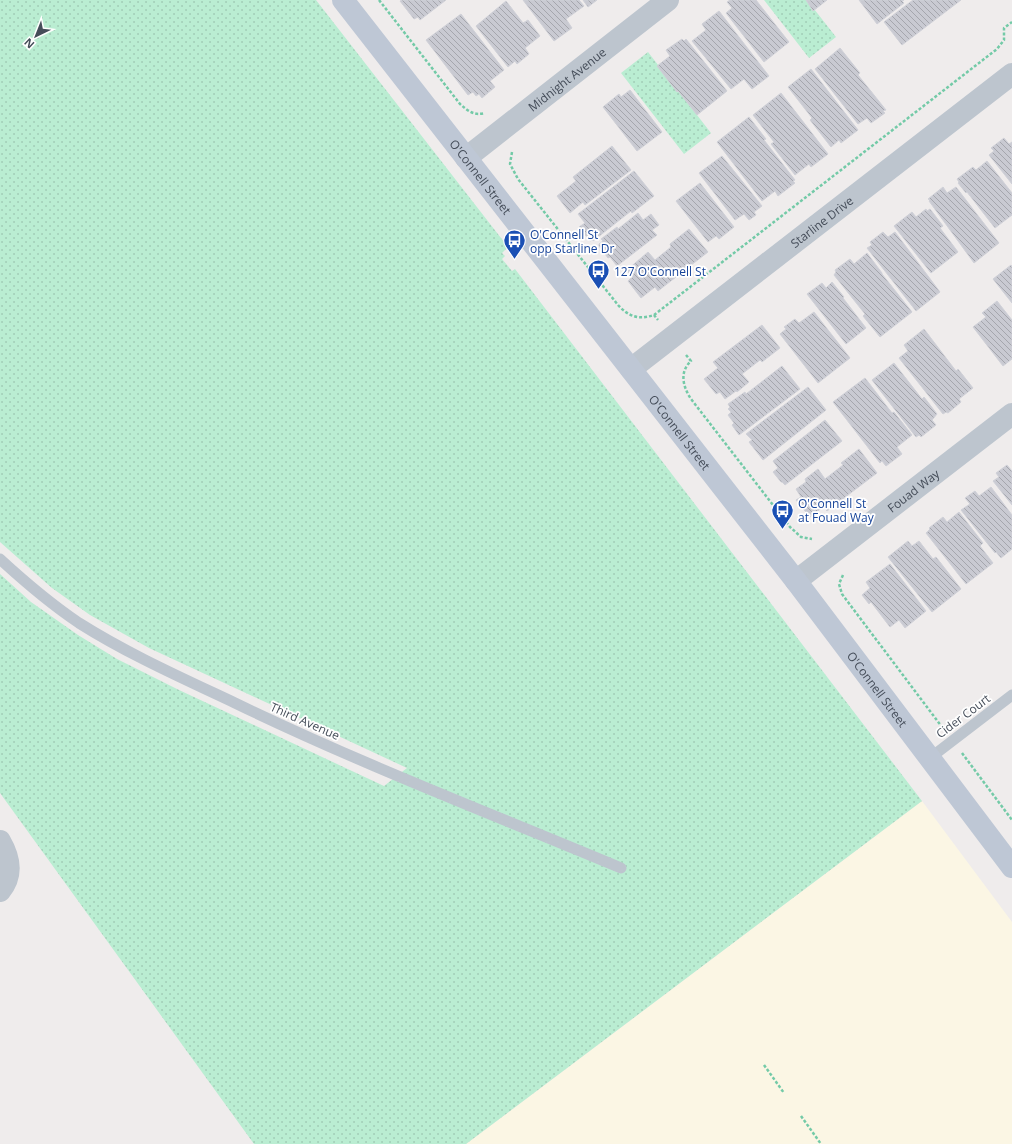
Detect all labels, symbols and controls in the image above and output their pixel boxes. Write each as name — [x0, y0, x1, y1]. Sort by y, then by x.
north arrow — [16, 16, 56, 56]
text: N — [20, 35, 37, 52]
street label: Midnight Avenue — [524, 43, 610, 115]
street label: O'Connell Street — [446, 136, 515, 218]
street label: Starline Drive — [787, 192, 857, 251]
place label: O'Connell St opp Starline Dr — [530, 226, 614, 257]
bus stop icon: O'Connell St opp Starline Dr — [502, 228, 528, 261]
bus stop icon: 127 O'Connell St — [586, 258, 612, 291]
place label: 127 O'Connell St — [614, 263, 706, 280]
street label: O'Connell Street — [645, 391, 715, 473]
street label: Fouad Way — [883, 464, 943, 516]
place label: O'Connell St at Fouad Way — [798, 495, 875, 526]
bus stop icon: O'Connell St at Fouad Way — [769, 497, 795, 530]
street label: O'Connell Street — [843, 648, 912, 730]
street label: Cider Court — [932, 690, 994, 742]
street label: Third Avenue — [268, 698, 343, 744]

